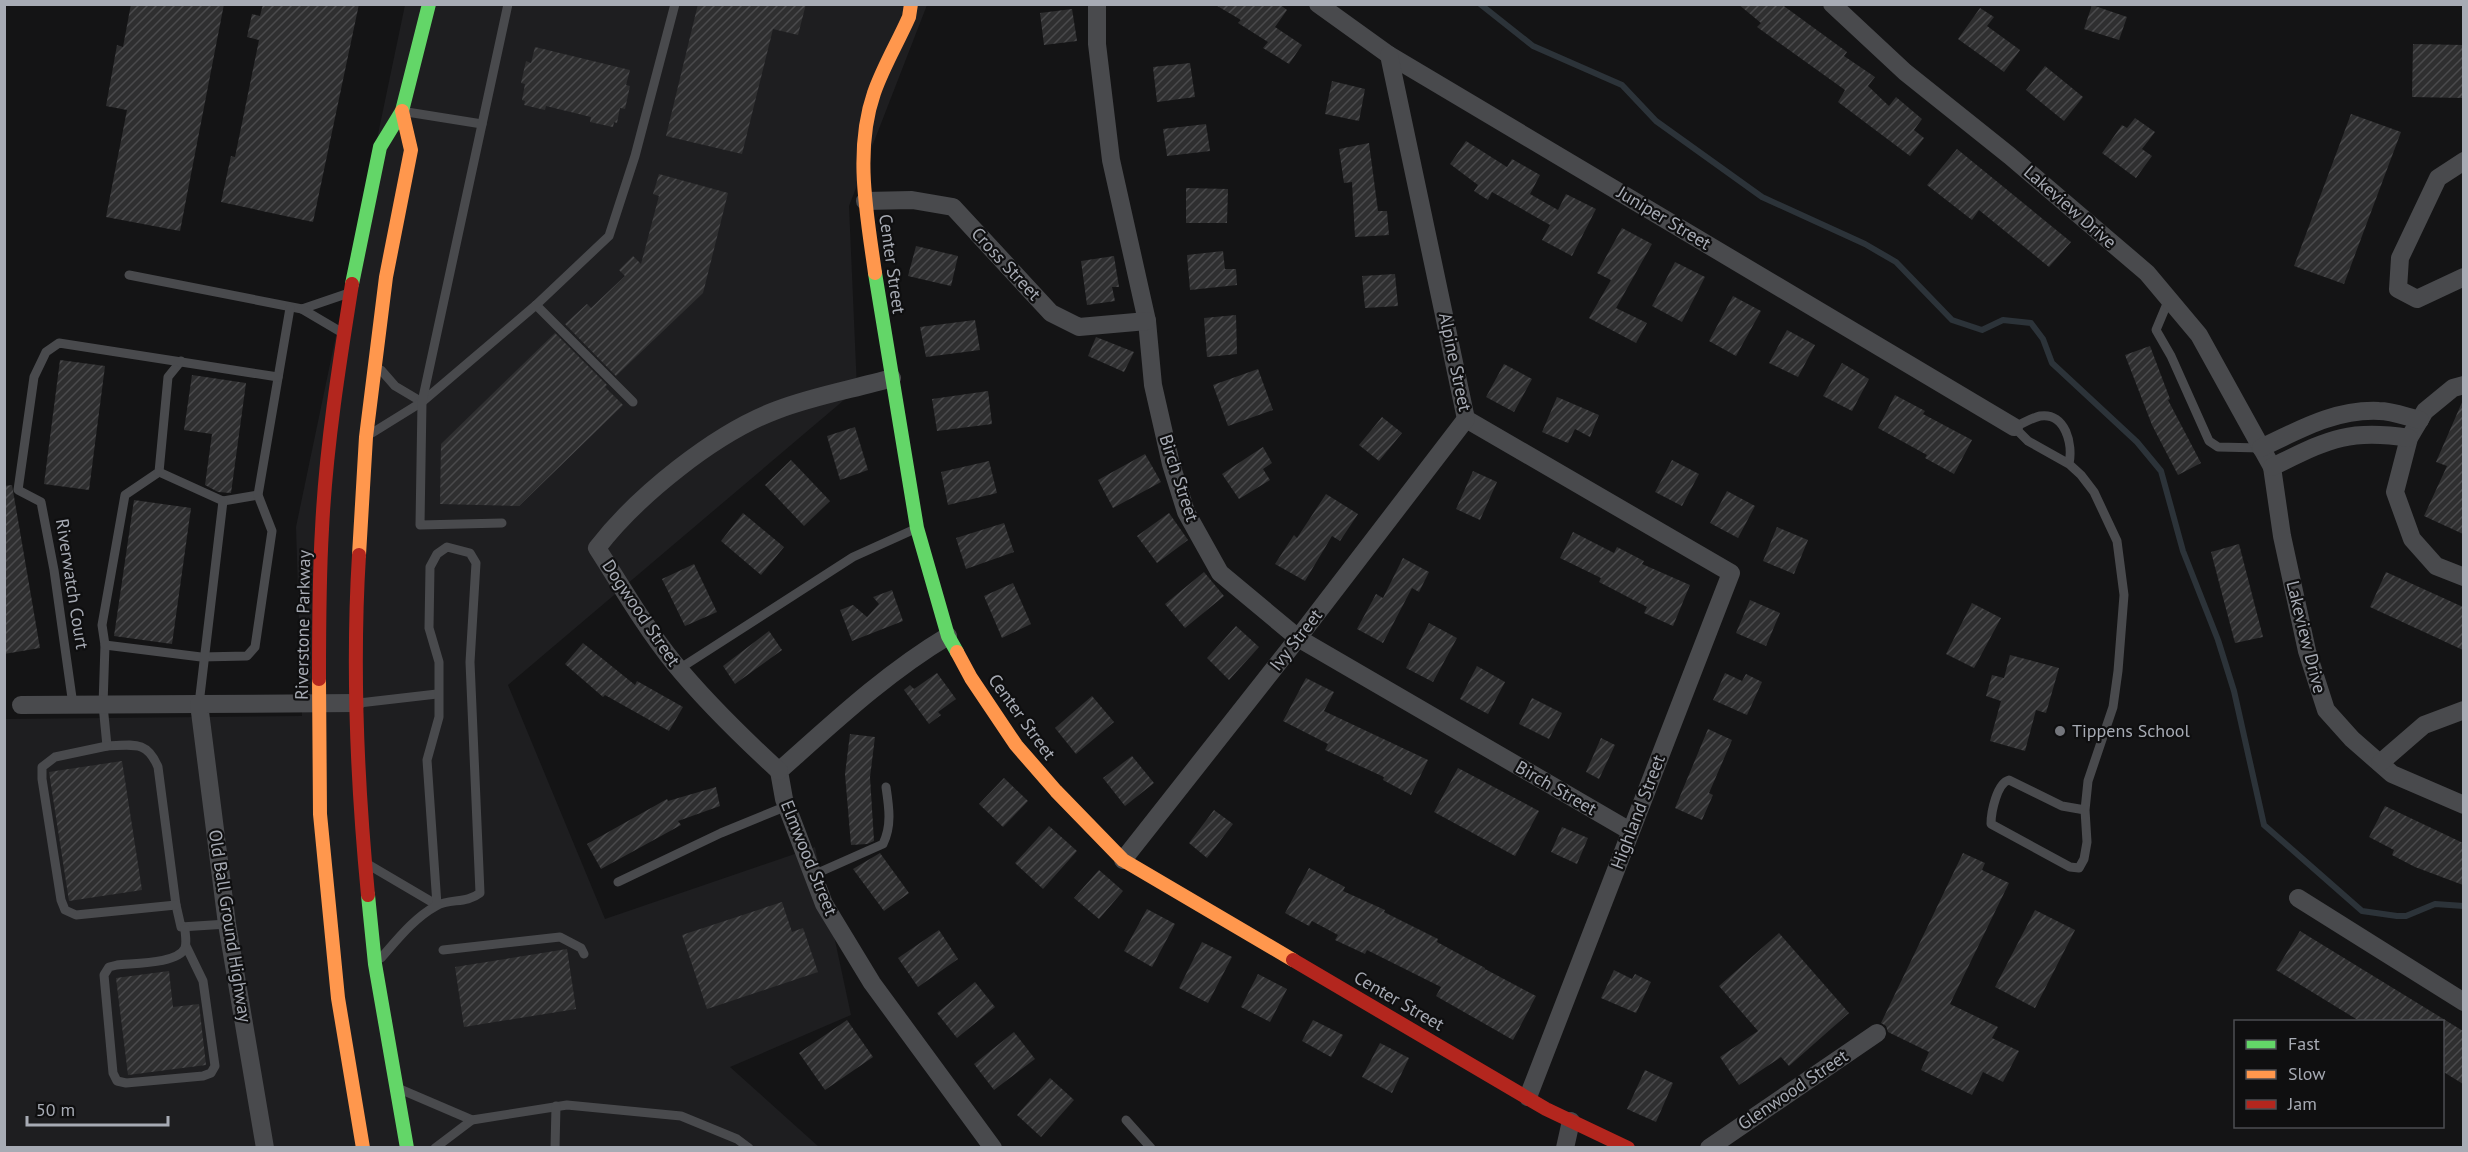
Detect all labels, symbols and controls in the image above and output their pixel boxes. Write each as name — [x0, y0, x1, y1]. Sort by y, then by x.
street label: Lakeview Drive — [2019, 160, 2121, 253]
street label: Juniper Street — [1612, 180, 1715, 255]
street label: Center Street — [874, 213, 911, 315]
street label: Cross Street — [967, 222, 1046, 305]
street label: Alpine Street — [1434, 311, 1477, 413]
street label: Birch Street — [1155, 431, 1204, 524]
street label: Riverwatch Court — [51, 517, 94, 651]
street label: Riverstone Parkway — [290, 549, 315, 700]
street label: Dogwood Street — [597, 555, 686, 671]
street label: Lakeview Drive — [2281, 578, 2332, 696]
street label: Ivy Street — [1264, 604, 1327, 675]
street label: Center Street — [984, 669, 1061, 764]
place label: Tippens School — [2072, 719, 2190, 742]
marker: Tippens School — [2053, 724, 2067, 738]
street label: Highland Street — [1605, 751, 1670, 872]
street label: Birch Street — [1511, 755, 1601, 820]
street label: Elmwood Street — [776, 797, 843, 919]
street label: Old Ball Ground Highway — [204, 828, 257, 1024]
street label: Center Street — [1350, 965, 1449, 1036]
legend — [2234, 1020, 2444, 1128]
text: Fast — [2288, 1032, 2320, 1055]
street label: Glenwood Street — [1733, 1044, 1852, 1135]
text: Slow — [2288, 1062, 2326, 1085]
scale bar — [27, 1089, 168, 1127]
text: Jam — [2287, 1092, 2317, 1115]
text: 50 m — [36, 1098, 75, 1121]

